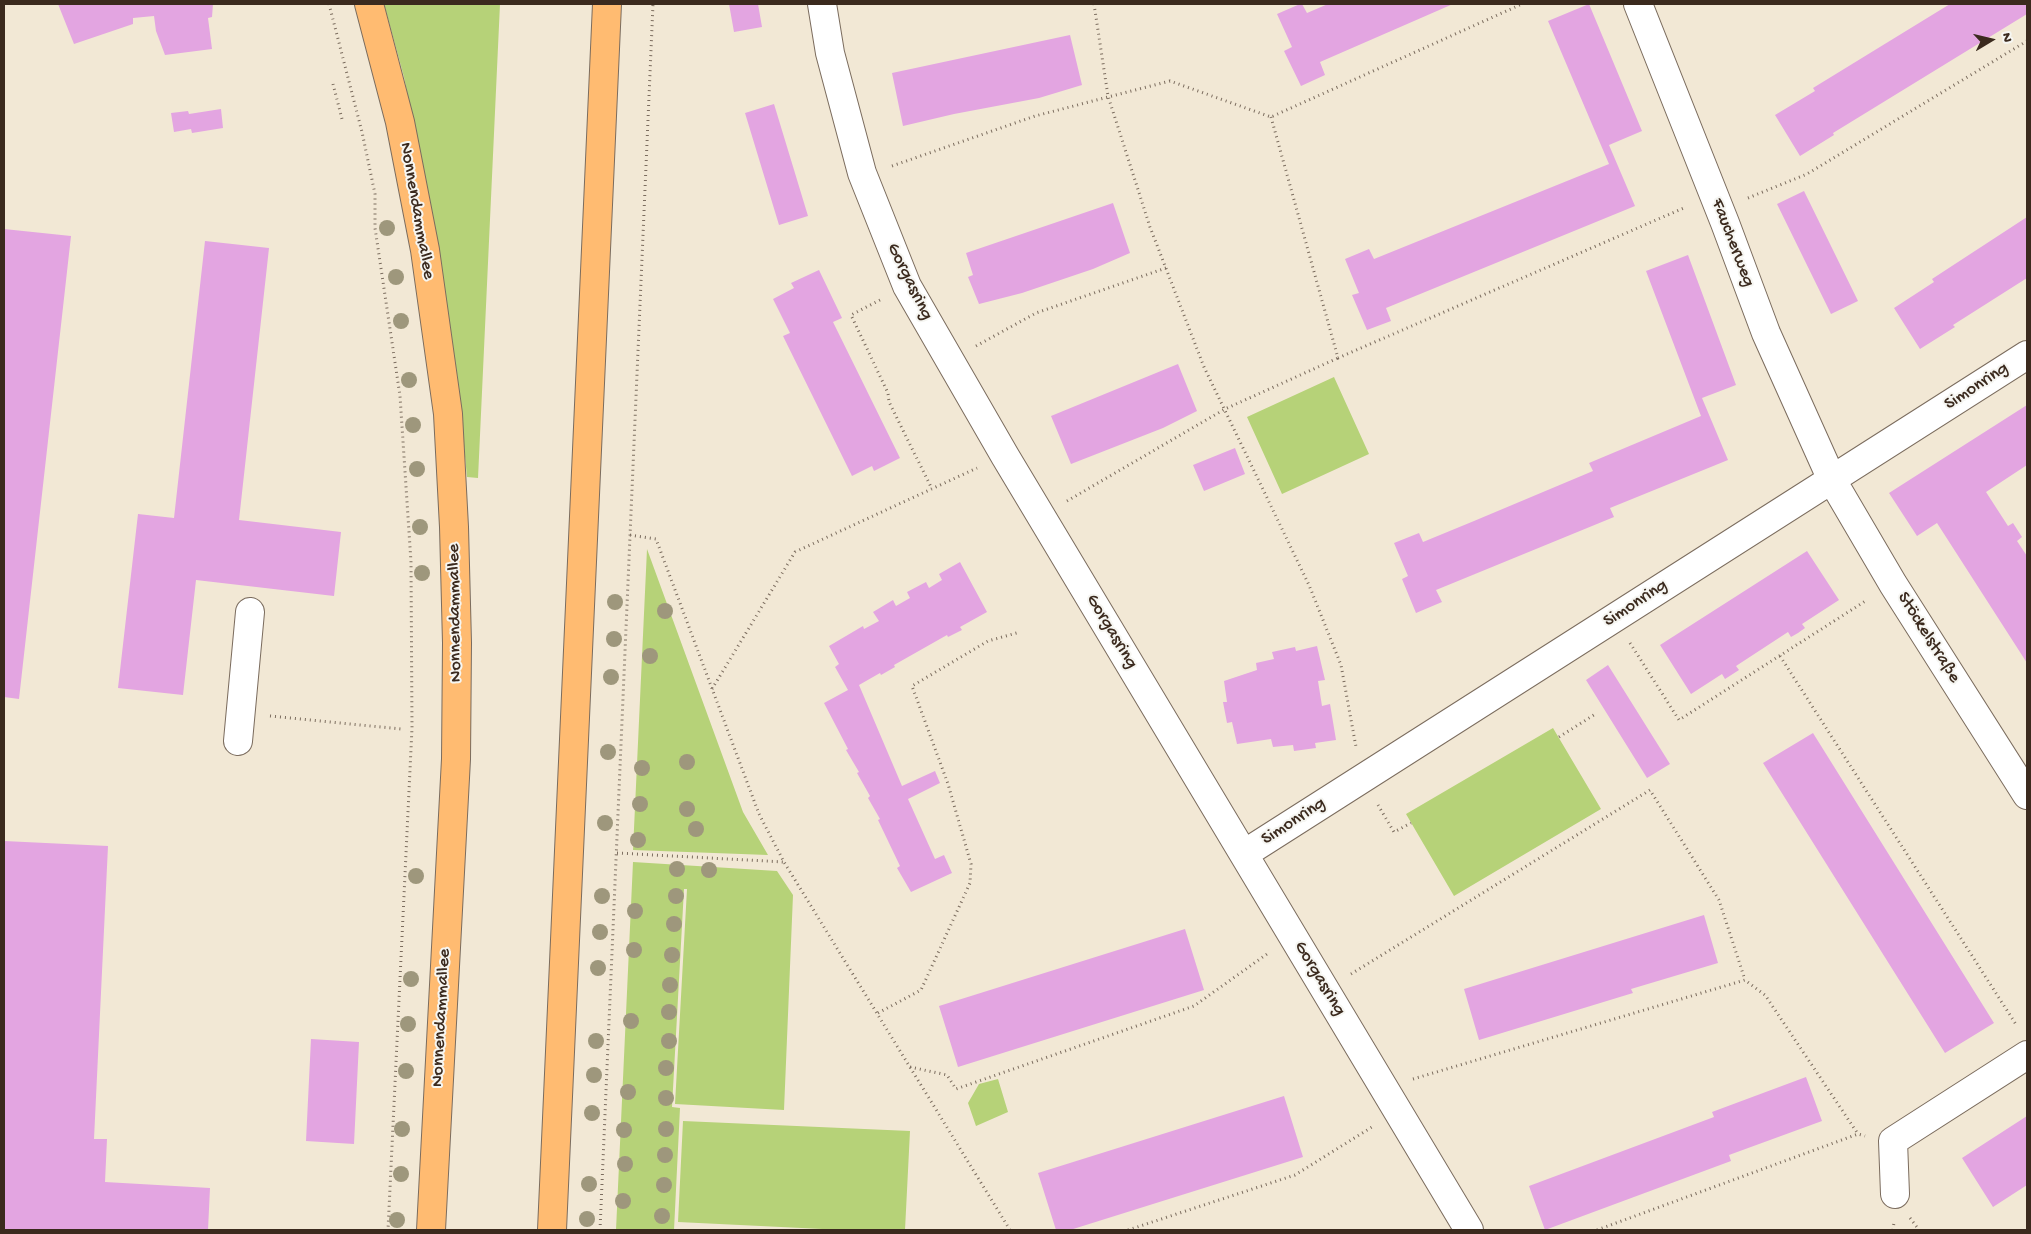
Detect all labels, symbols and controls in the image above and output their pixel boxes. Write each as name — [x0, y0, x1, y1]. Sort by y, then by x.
north arrow — [1966, 15, 2016, 65]
text: N — [1997, 32, 2015, 43]
street label: Nonnendammallee — [393, 141, 439, 281]
street label: Faucherweg — [1705, 196, 1759, 290]
street label: Gorgasring — [881, 240, 937, 324]
street label: Simonring — [1941, 358, 2013, 416]
street label: Nonnendammallee — [444, 544, 468, 682]
street label: Simonring — [1600, 575, 1672, 633]
street label: Stöckelstraße — [1892, 589, 1964, 687]
street label: Gorgasring — [1080, 591, 1142, 673]
street label: Simonring — [1258, 793, 1330, 851]
street label: Gorgasring — [1288, 938, 1350, 1020]
street label: Nonnendammallee — [428, 948, 456, 1088]

